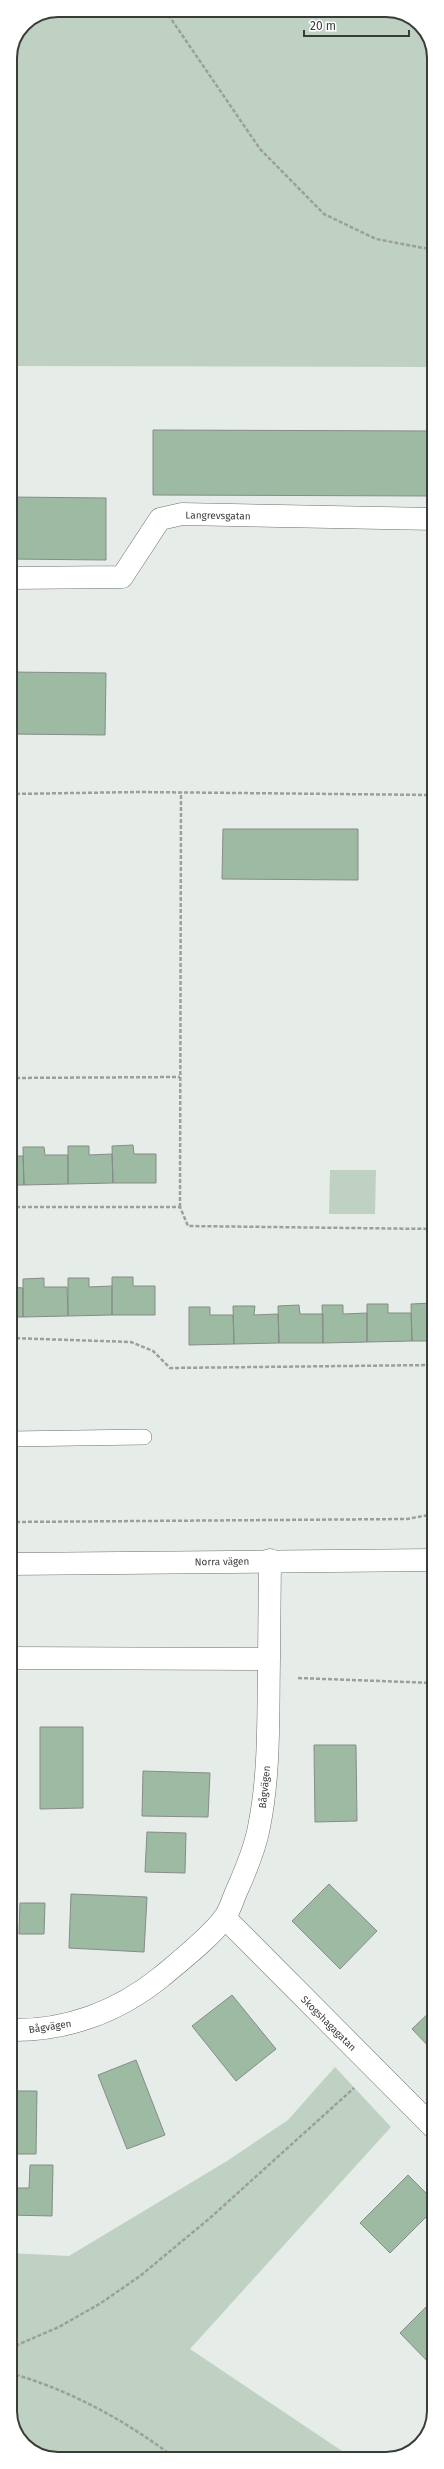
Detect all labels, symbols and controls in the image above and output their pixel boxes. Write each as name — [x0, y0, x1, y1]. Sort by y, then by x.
scale bar — [304, 12, 409, 38]
text: 20 m — [310, 19, 336, 33]
street label: Langrevsgatan — [185, 509, 251, 523]
street label: Norra vägen — [195, 1556, 249, 1568]
street label: Bågvägen — [256, 1765, 273, 1809]
street label: Skogshagagatan — [298, 1994, 358, 2054]
street label: Bågvägen — [28, 2017, 72, 2036]

